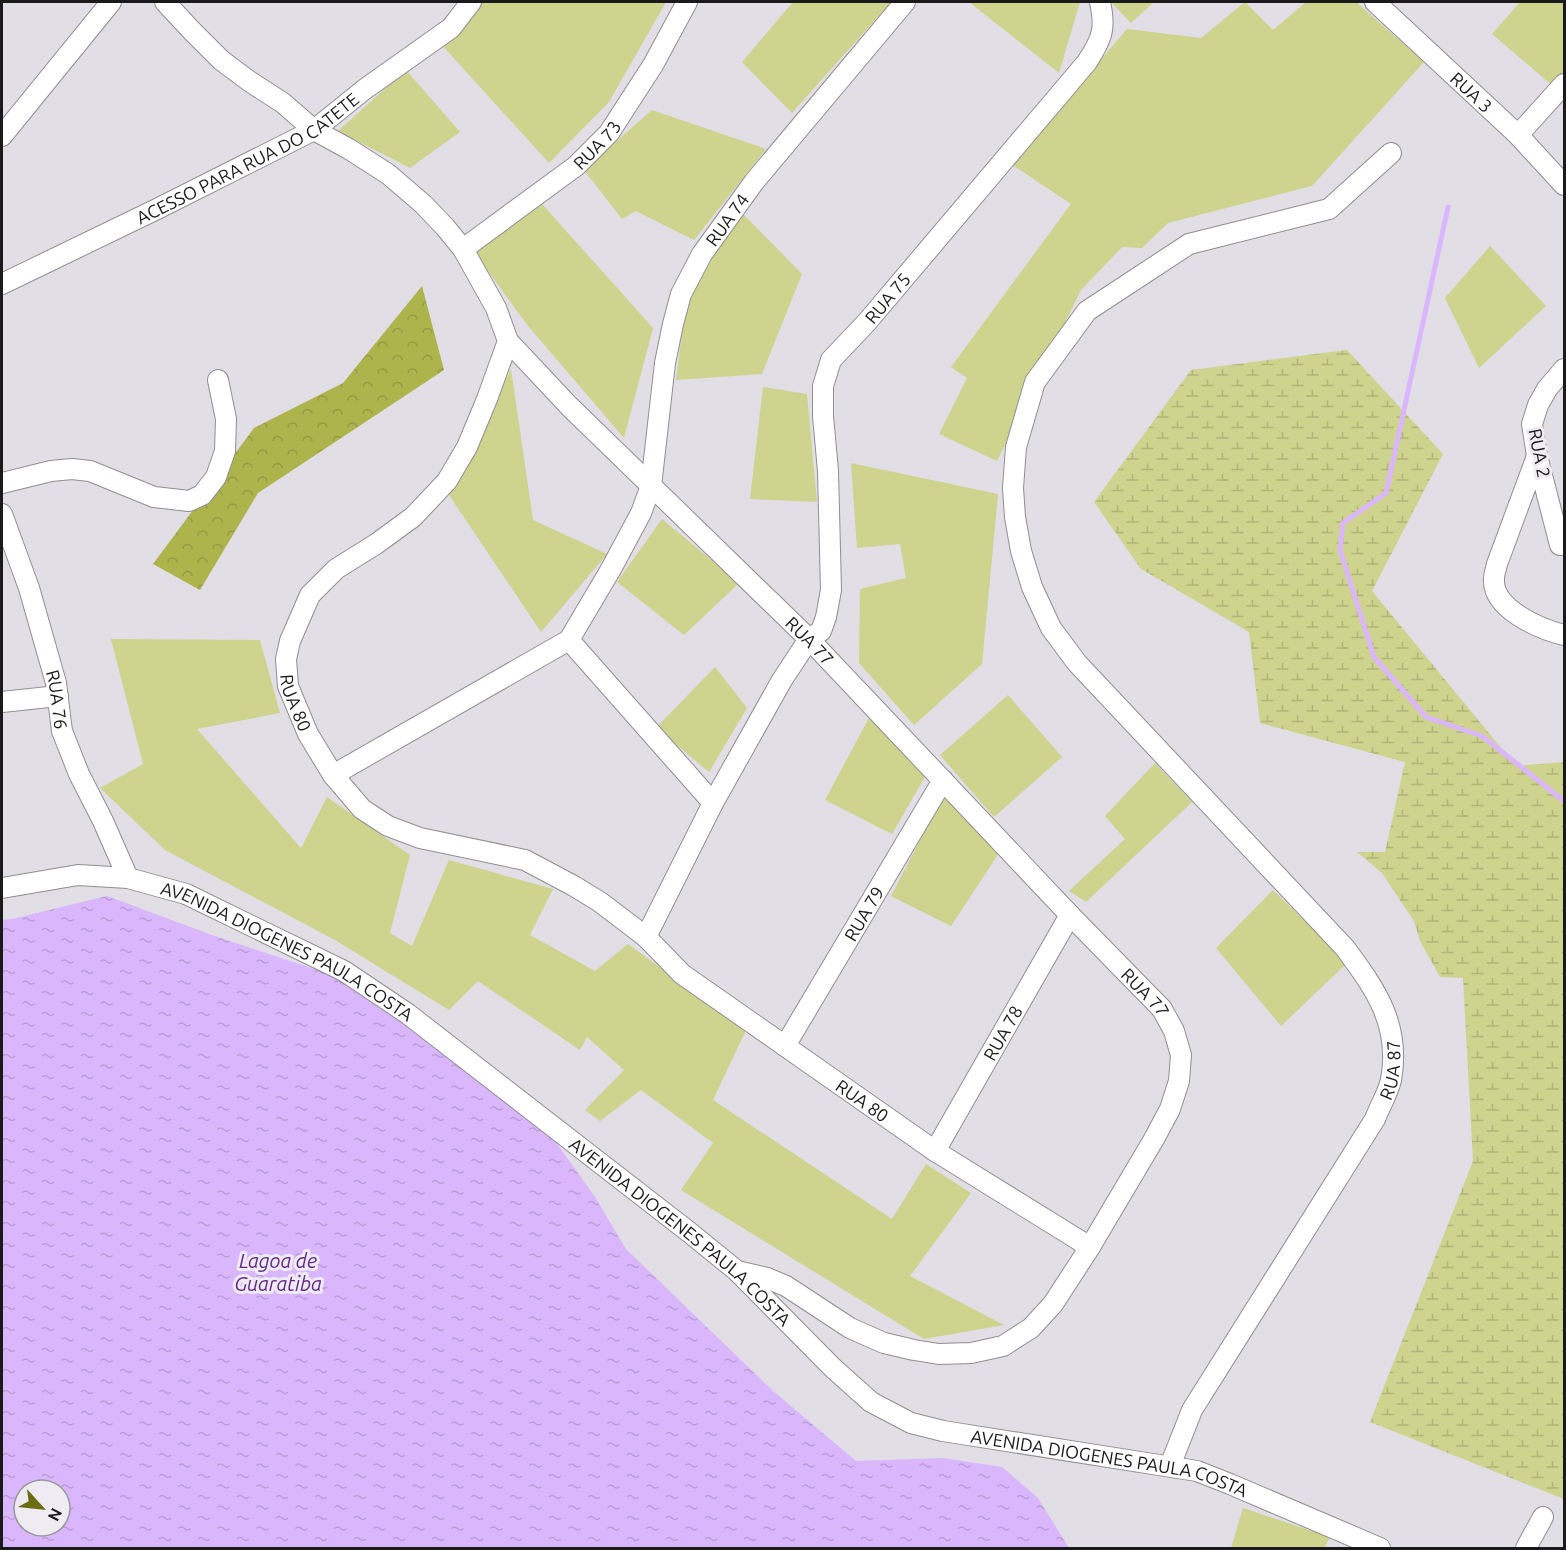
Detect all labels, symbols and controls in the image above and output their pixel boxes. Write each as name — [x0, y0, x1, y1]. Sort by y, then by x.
street label: RUA 3 — [1447, 68, 1497, 116]
street label: ACESSO PARA RUA DO CATETE — [133, 88, 362, 228]
street label: RUA 73 — [569, 117, 624, 173]
street label: RUA 74 — [701, 190, 752, 250]
street label: RUA 75 — [860, 269, 914, 327]
street label: RUA 2 — [1525, 427, 1555, 479]
street label: RUA 77 — [782, 612, 838, 669]
street label: RUA 76 — [43, 667, 72, 730]
street label: RUA 80 — [277, 673, 316, 734]
street label: AVENIDA DIOGENES PAULA COSTA — [159, 878, 417, 1025]
street label: RUA 79 — [840, 883, 887, 944]
street label: RUA 77 — [1118, 964, 1174, 1019]
street label: RUA 78 — [979, 1002, 1026, 1064]
street label: RUA 87 — [1375, 1039, 1403, 1103]
street label: RUA 80 — [832, 1075, 893, 1126]
street label: AVENIDA DIOGENES PAULA COSTA — [566, 1133, 795, 1330]
water label: Lagoa de Guaratiba — [234, 1249, 322, 1295]
street label: AVENIDA DIOGENES PAULA COSTA — [970, 1426, 1251, 1500]
north arrow — [12, 1478, 72, 1538]
text: N — [45, 1505, 66, 1524]

